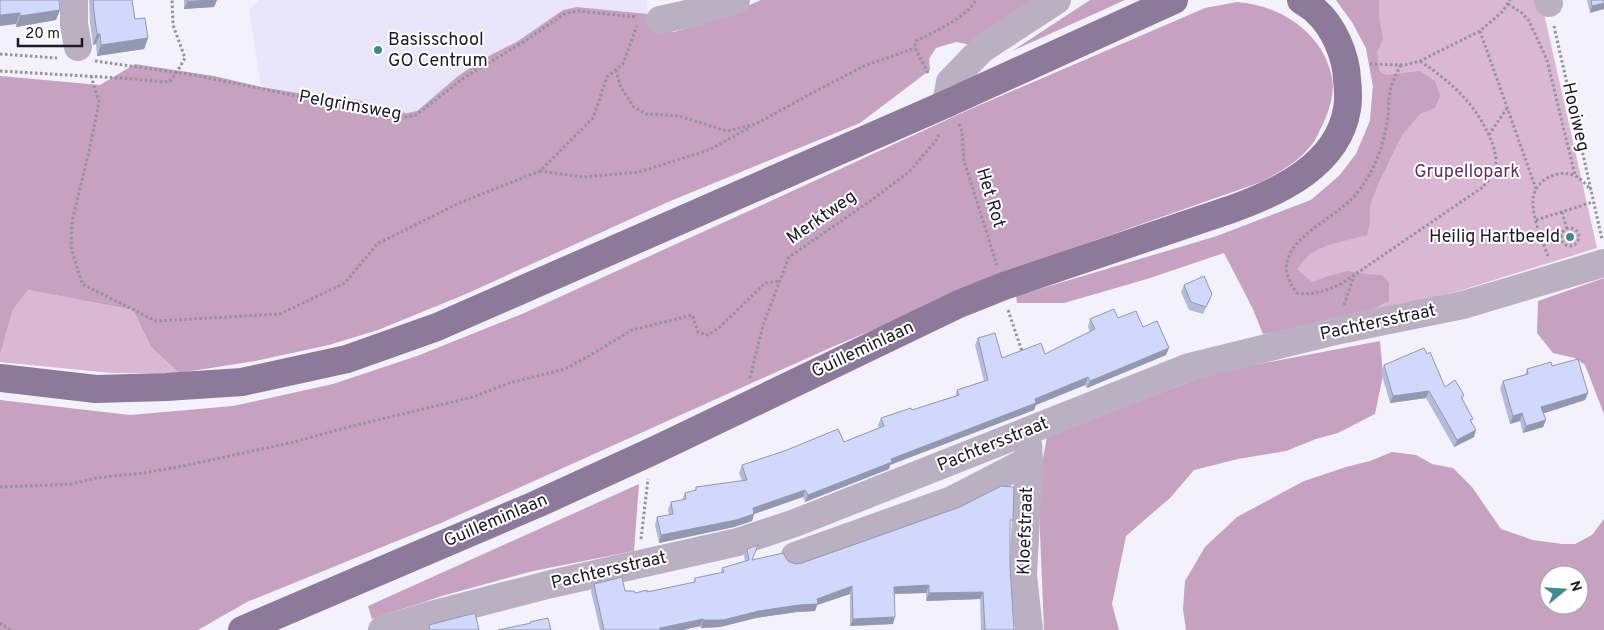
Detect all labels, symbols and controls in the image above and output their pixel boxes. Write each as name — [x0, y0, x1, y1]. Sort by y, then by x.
scale bar — [18, 15, 81, 47]
text: 20 m — [25, 25, 60, 44]
place label: Basisschool GO Centrum — [388, 29, 488, 73]
marker: Basisschool GO Centrum — [372, 44, 384, 56]
street label: Hooiweg — [1556, 80, 1594, 154]
street label: Pelgrimsweg — [297, 86, 403, 126]
park label: Grupellopark — [1414, 161, 1520, 184]
street label: Het Rot — [970, 165, 1010, 231]
street label: Merktweg — [783, 186, 861, 250]
place label: Heilig Hartbeeld — [1429, 226, 1560, 249]
marker: Heilig Hartbeeld — [1564, 231, 1576, 243]
street label: Pachtersstraat — [1318, 299, 1438, 347]
street label: Guilleminlaan — [808, 316, 918, 384]
street label: Pachtersstraat — [934, 412, 1052, 478]
street label: Kloefstraat — [1013, 486, 1039, 576]
street label: Guilleminlaan — [441, 489, 551, 553]
street label: Pachtersstraat — [549, 547, 669, 595]
north arrow — [1539, 565, 1589, 615]
text: N — [1565, 579, 1585, 594]

